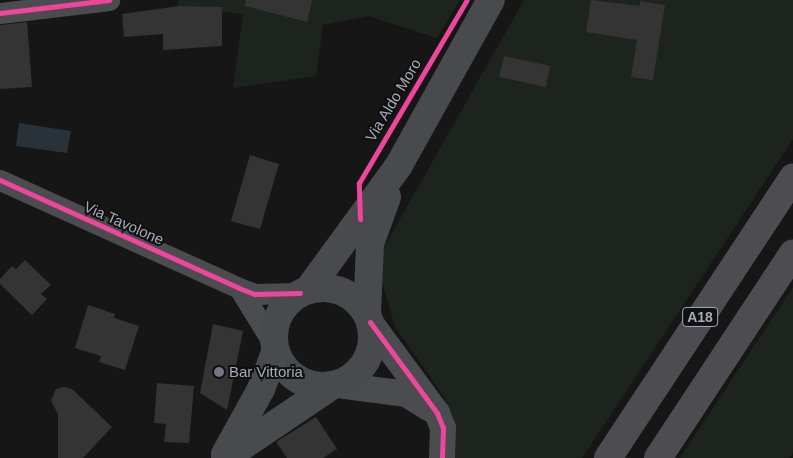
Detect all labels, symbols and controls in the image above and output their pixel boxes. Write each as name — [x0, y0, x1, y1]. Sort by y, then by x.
street label: Via Aldo Moro — [361, 55, 425, 145]
street label: Via Tavolone — [81, 197, 167, 249]
road number: A18 — [681, 306, 719, 328]
place label: Bar Vittoria — [229, 363, 303, 381]
marker: Bar Vittoria — [213, 366, 225, 378]

